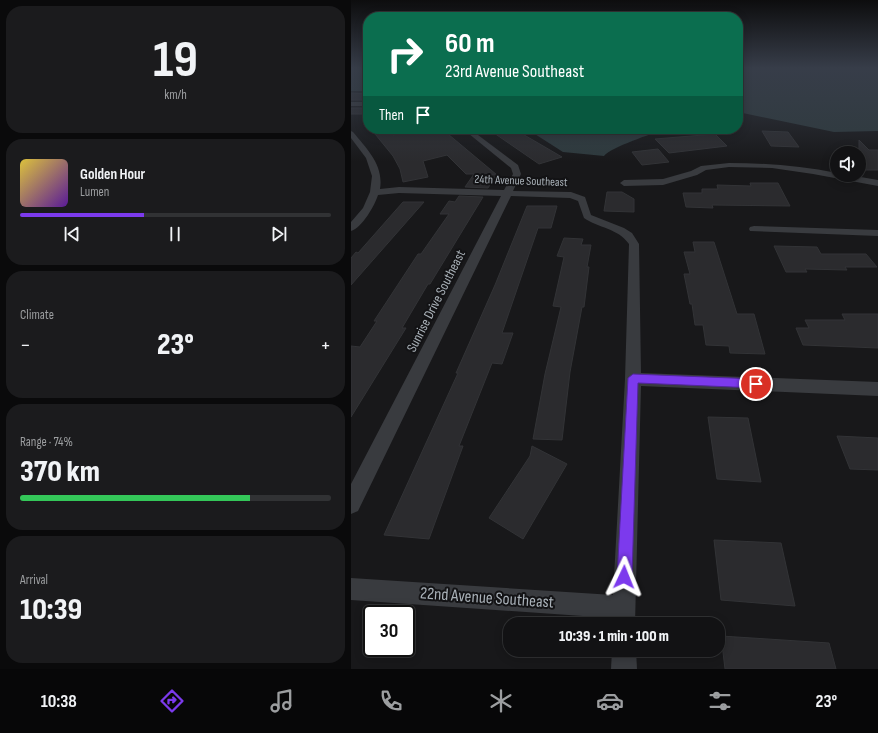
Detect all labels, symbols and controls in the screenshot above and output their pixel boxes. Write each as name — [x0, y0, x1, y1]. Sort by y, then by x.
text: 60 m — [445, 27, 494, 60]
icon: right — [379, 28, 431, 80]
text: 19 — [153, 29, 198, 92]
text: 23rd Avenue Southeast — [445, 61, 584, 82]
text: km/h — [164, 87, 187, 103]
icon: arrive — [412, 104, 434, 126]
text: Then — [379, 106, 404, 125]
map controls — [830, 146, 866, 182]
button: sound — [830, 146, 866, 182]
text: Golden Hour — [80, 165, 145, 184]
street label: 24th Avenue Southeast — [474, 172, 568, 190]
text: Lumen — [80, 184, 109, 200]
icon: previous — [61, 223, 83, 245]
icon: pause — [164, 223, 186, 245]
icon: next — [268, 223, 290, 245]
street label: Sunrise Drive Southeast — [403, 247, 469, 355]
text: Climate — [20, 307, 54, 323]
text: 23° — [157, 327, 194, 363]
text: − — [20, 332, 31, 359]
text: + — [320, 332, 331, 359]
pin — [739, 367, 773, 401]
icon: arrive — [745, 373, 767, 395]
text: Range · 74% — [20, 434, 73, 450]
text: 370 km — [20, 454, 100, 490]
position arrow — [603, 556, 645, 598]
text: Arrival — [20, 572, 48, 588]
street label: 22nd Avenue Southeast — [420, 583, 554, 613]
text: 10:39 — [20, 592, 82, 628]
speed limit sign: 30 — [363, 605, 415, 657]
text: 10:39 · 1 min · 100 m — [559, 627, 669, 646]
icon: directions — [158, 687, 186, 715]
icon: music — [268, 687, 296, 715]
icon: phone — [377, 687, 405, 715]
icon: climate — [487, 687, 515, 715]
icon: car — [596, 687, 624, 715]
icon: filters — [706, 687, 734, 715]
text: 10:38 — [41, 691, 77, 712]
text: 23° — [816, 691, 837, 712]

